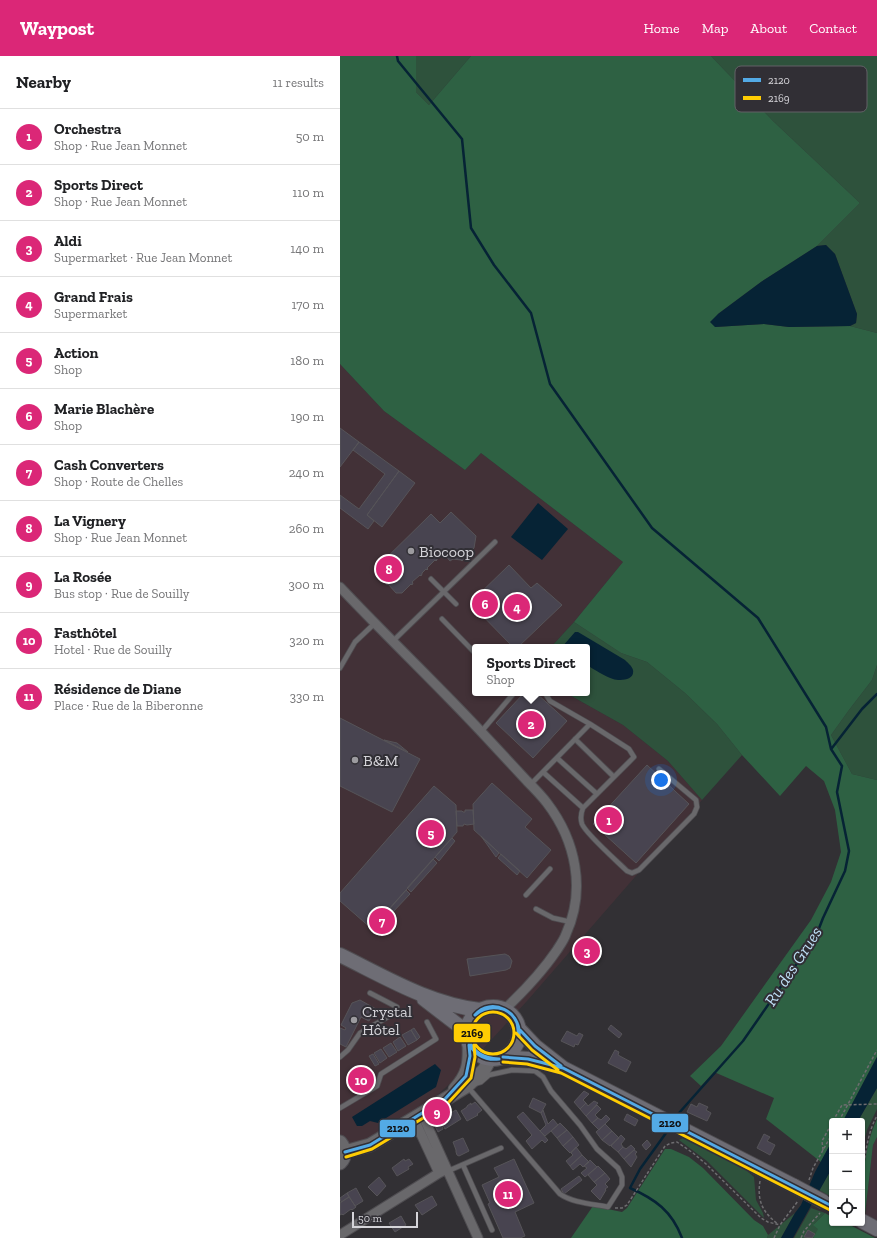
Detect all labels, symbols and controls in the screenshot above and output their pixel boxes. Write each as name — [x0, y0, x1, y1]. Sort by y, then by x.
text: Waypost — [20, 17, 94, 40]
text: Home — [644, 20, 680, 37]
text: Map — [702, 20, 728, 37]
text: About — [750, 20, 787, 37]
text: Contact — [809, 20, 857, 37]
legend — [735, 66, 867, 112]
text: Nearby — [16, 72, 71, 92]
text: 2120 — [768, 74, 790, 87]
text: 11 results — [273, 75, 324, 90]
text: 2169 — [768, 92, 790, 105]
text: Orchestra — [54, 120, 121, 138]
text: 1 — [26, 129, 32, 144]
text: 50 m — [296, 129, 324, 144]
text: Shop · Rue Jean Monnet — [54, 138, 187, 153]
text: Sports Direct — [54, 176, 143, 194]
text: 2 — [26, 185, 32, 200]
text: 110 m — [292, 185, 324, 200]
text: Shop · Rue Jean Monnet — [54, 194, 187, 209]
text: Aldi — [54, 232, 82, 250]
text: 3 — [26, 241, 32, 256]
text: 140 m — [290, 241, 324, 256]
text: Supermarket · Rue Jean Monnet — [54, 250, 232, 265]
text: Grand Frais — [54, 288, 133, 306]
text: 4 — [25, 297, 33, 312]
text: 170 m — [291, 297, 324, 312]
text: Supermarket — [54, 306, 127, 321]
text: Action — [54, 344, 98, 362]
text: 5 — [26, 353, 32, 368]
text: 180 m — [290, 353, 324, 368]
text: Shop — [54, 362, 82, 377]
text: Marie Blachère — [54, 400, 154, 418]
text: 6 — [26, 409, 32, 424]
text: 190 m — [290, 409, 324, 424]
text: Shop — [54, 418, 82, 433]
text: Cash Converters — [54, 456, 164, 474]
text: 7 — [26, 465, 32, 480]
text: 240 m — [289, 465, 324, 480]
text: Shop · Route de Chelles — [54, 474, 183, 489]
text: La Vignery — [54, 512, 126, 530]
text: 8 — [25, 521, 33, 536]
text: 260 m — [289, 521, 324, 536]
text: Shop · Rue Jean Monnet — [54, 530, 187, 545]
place label: Biocoop — [419, 542, 474, 561]
marker: Biocoop — [406, 546, 416, 556]
pin: 8 — [376, 554, 402, 584]
text: La Rosée — [54, 568, 111, 586]
text: 9 — [26, 577, 32, 592]
text: 300 m — [288, 577, 324, 592]
text: Bus stop · Rue de Souilly — [54, 586, 189, 601]
pin: 6 — [472, 589, 498, 619]
pin: 4 — [504, 592, 530, 622]
text: Fasthôtel — [54, 624, 117, 642]
text: 10 — [23, 633, 35, 648]
text: 320 m — [289, 633, 324, 648]
text: Hotel · Rue de Souilly — [54, 642, 172, 657]
popup — [472, 644, 590, 696]
text: Sports Direct — [487, 654, 575, 672]
text: Shop — [487, 672, 515, 687]
text: Résidence de Diane — [54, 680, 181, 698]
text: 11 — [24, 689, 34, 704]
text: 330 m — [290, 689, 324, 704]
text: Place · Rue de la Biberonne — [54, 698, 203, 713]
pin: 2 — [518, 709, 544, 739]
place label: B&M — [363, 751, 398, 770]
marker: B&M — [350, 755, 360, 765]
your location — [651, 770, 671, 790]
pin: 1 — [596, 805, 622, 835]
pin: 5 — [418, 818, 444, 848]
pin: 7 — [369, 906, 395, 936]
water label: Ru des Grues — [760, 923, 826, 1009]
pin: 3 — [574, 936, 600, 966]
place label: Crystal Hôtel — [362, 1002, 412, 1039]
marker: Crystal Hôtel — [349, 1015, 359, 1025]
line badge: 2169 — [453, 1023, 491, 1043]
text: 2169 — [461, 1027, 483, 1040]
pin: 10 — [348, 1065, 374, 1095]
pin: 9 — [424, 1097, 450, 1127]
line badge: 2120 — [651, 1113, 689, 1133]
text: 2120 — [659, 1117, 681, 1130]
map controls — [829, 1118, 865, 1226]
button: + — [829, 1118, 865, 1154]
line badge: 2120 — [379, 1119, 416, 1138]
text: 2120 — [387, 1122, 409, 1135]
button: − — [829, 1154, 865, 1190]
pin: 11 — [495, 1179, 521, 1209]
button: locate — [829, 1190, 865, 1226]
scale bar — [352, 1210, 418, 1229]
text: 50 m — [358, 1212, 382, 1225]

